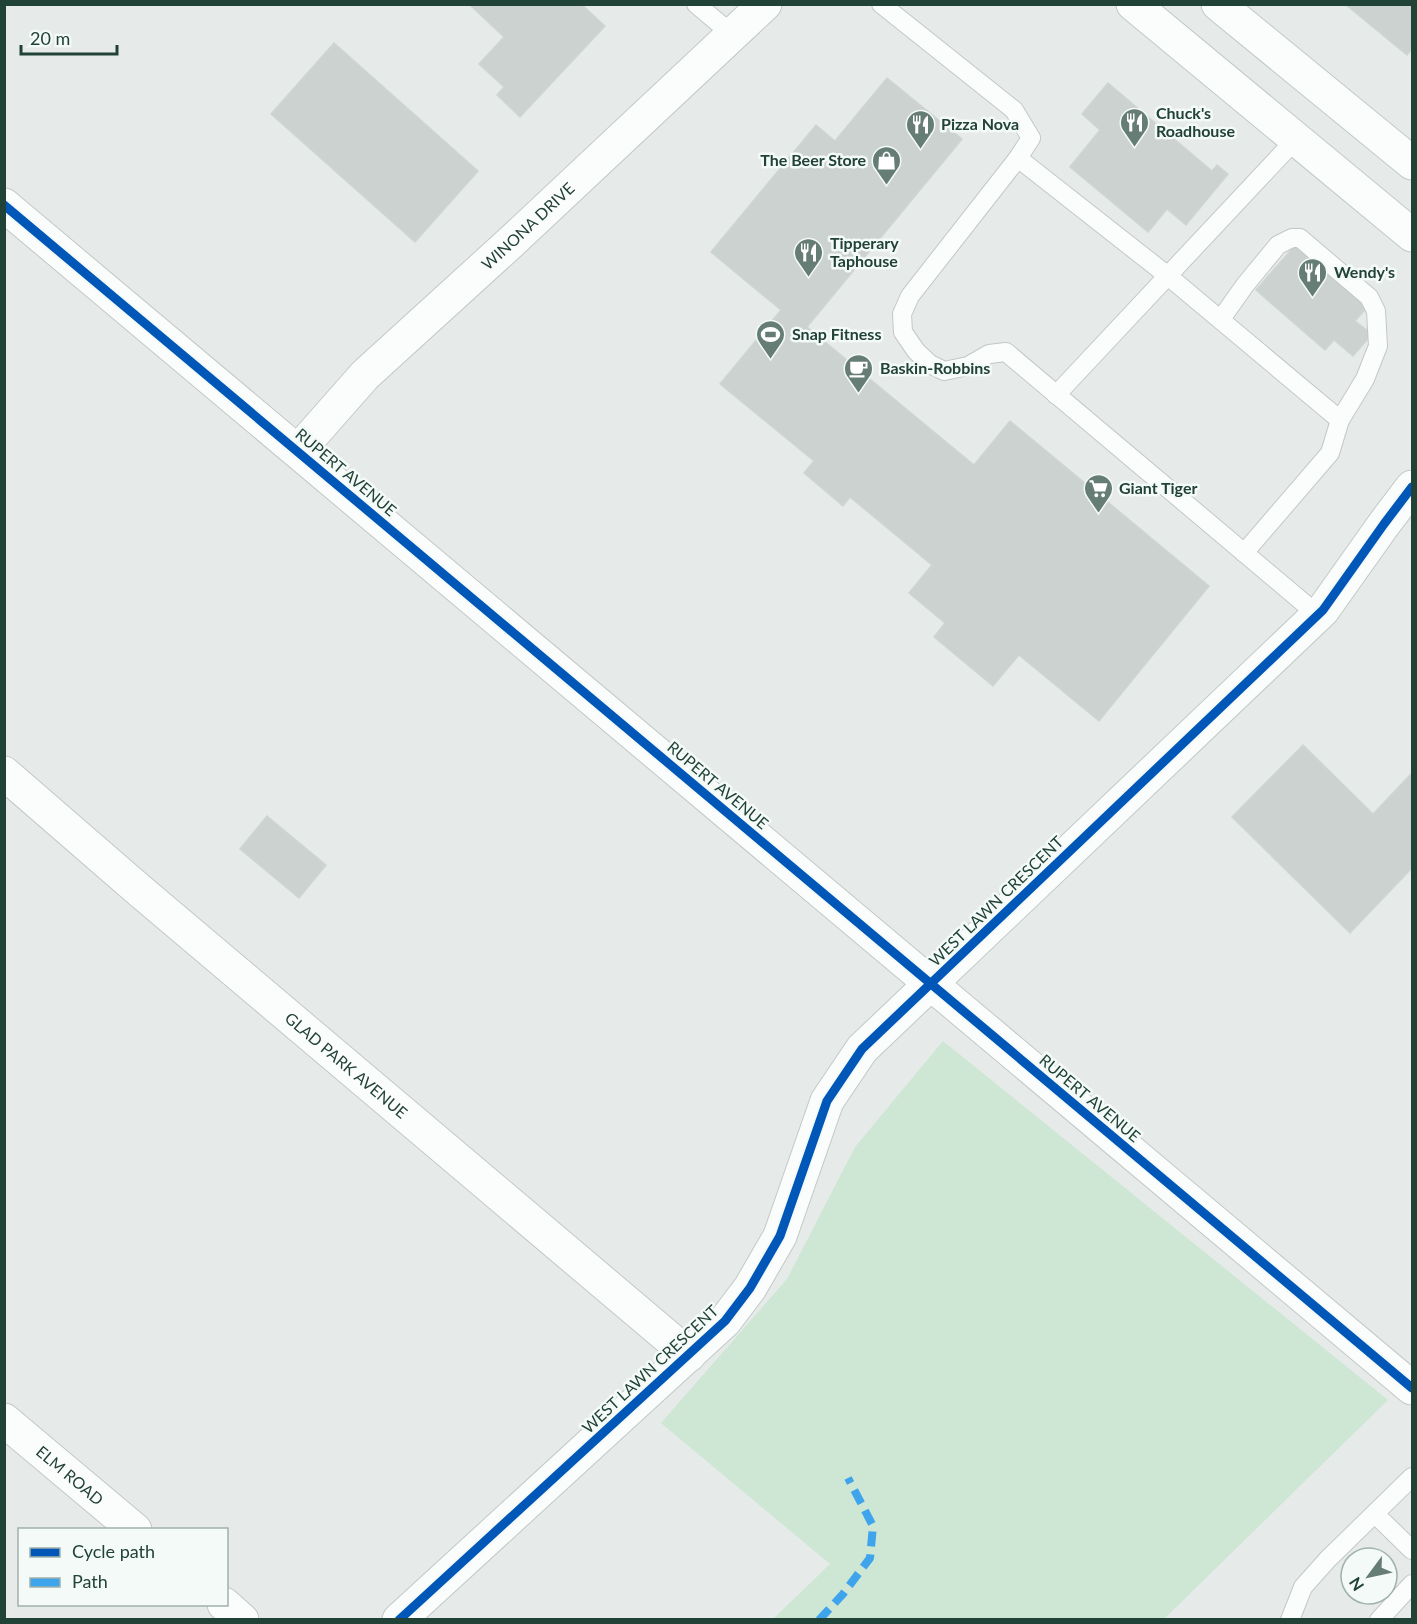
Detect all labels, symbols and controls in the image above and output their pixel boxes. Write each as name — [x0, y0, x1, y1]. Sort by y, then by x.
scale bar — [21, 18, 117, 56]
text: 20 m — [30, 27, 70, 49]
place label: Chuck's Roadhouse — [1156, 103, 1235, 140]
restaurant icon: Chuck's Roadhouse — [1119, 106, 1151, 148]
restaurant icon: Pizza Nova — [904, 108, 936, 150]
place label: Pizza Nova — [941, 114, 1019, 133]
shop icon: The Beer Store — [871, 144, 903, 186]
place label: The Beer Store — [760, 150, 866, 169]
street label: WINONA DRIVE — [477, 178, 578, 273]
place label: Tipperary Taphouse — [830, 233, 899, 270]
restaurant icon: Tipperary Taphouse — [793, 236, 825, 278]
restaurant icon: Wendy's — [1297, 256, 1329, 298]
place label: Wendy's — [1334, 262, 1395, 281]
sports icon: Snap Fitness — [755, 318, 787, 360]
place label: Snap Fitness — [792, 324, 881, 343]
cafe icon: Baskin-Robbins — [843, 352, 875, 394]
place label: Baskin-Robbins — [880, 358, 990, 377]
street label: RUPERT AVENUE — [292, 424, 401, 519]
supermarket icon: Giant Tiger — [1082, 472, 1114, 514]
place label: Giant Tiger — [1119, 478, 1197, 497]
street label: RUPERT AVENUE — [664, 737, 773, 832]
street label: WEST LAWN CRESCENT — [925, 831, 1067, 970]
street label: GLAD PARK AVENUE — [282, 1008, 412, 1122]
street label: RUPERT AVENUE — [1036, 1050, 1145, 1145]
street label: WEST LAWN CRESCENT — [578, 1300, 722, 1437]
street label: ELM ROAD — [33, 1441, 108, 1509]
legend — [18, 1528, 228, 1606]
text: Cycle path — [72, 1540, 155, 1562]
north arrow — [1339, 1546, 1399, 1606]
text: Path — [72, 1570, 108, 1592]
text: N — [1345, 1574, 1367, 1595]

